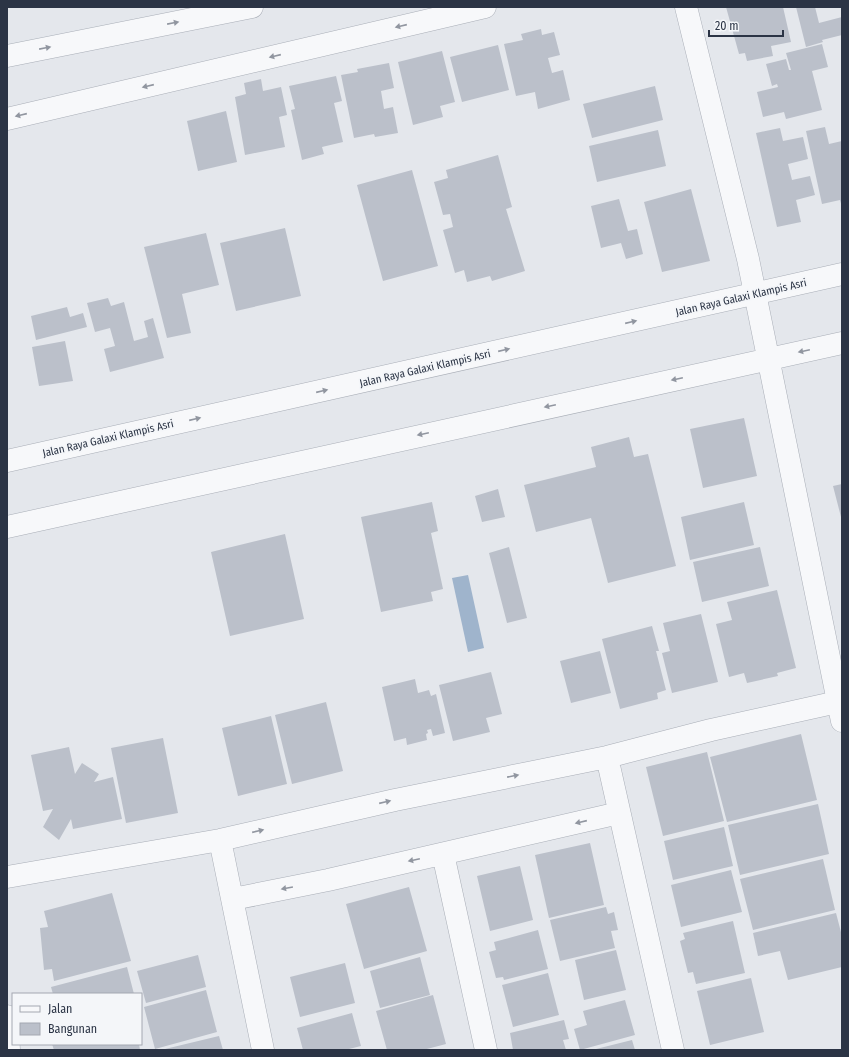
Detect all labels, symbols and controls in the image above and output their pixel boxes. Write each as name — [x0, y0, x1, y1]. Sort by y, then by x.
scale bar — [709, 12, 783, 38]
one-way arrow — [167, 19, 179, 25]
text: 20 m — [715, 19, 739, 33]
one-way arrow — [395, 24, 407, 30]
one-way arrow — [39, 45, 51, 51]
one-way arrow — [268, 54, 281, 60]
one-way arrow — [142, 83, 154, 89]
one-way arrow — [15, 113, 27, 119]
street label: Jalan Raya Galaxi Klampis Asri — [674, 276, 808, 319]
one-way arrow — [624, 318, 637, 324]
street label: Jalan Raya Galaxi Klampis Asri — [358, 347, 492, 390]
one-way arrow — [498, 347, 510, 353]
one-way arrow — [798, 348, 810, 354]
one-way arrow — [671, 376, 683, 382]
one-way arrow — [316, 387, 328, 393]
one-way arrow — [544, 404, 556, 410]
one-way arrow — [189, 415, 202, 421]
street label: Jalan Raya Galaxi Klampis Asri — [41, 417, 175, 460]
one-way arrow — [417, 432, 429, 438]
one-way arrow — [506, 773, 519, 779]
one-way arrow — [379, 798, 391, 804]
one-way arrow — [575, 819, 588, 825]
one-way arrow — [252, 827, 265, 833]
one-way arrow — [408, 858, 420, 864]
one-way arrow — [281, 885, 293, 891]
legend — [12, 993, 142, 1045]
text: Jalan — [48, 1002, 72, 1016]
text: Bangunan — [48, 1022, 97, 1036]

